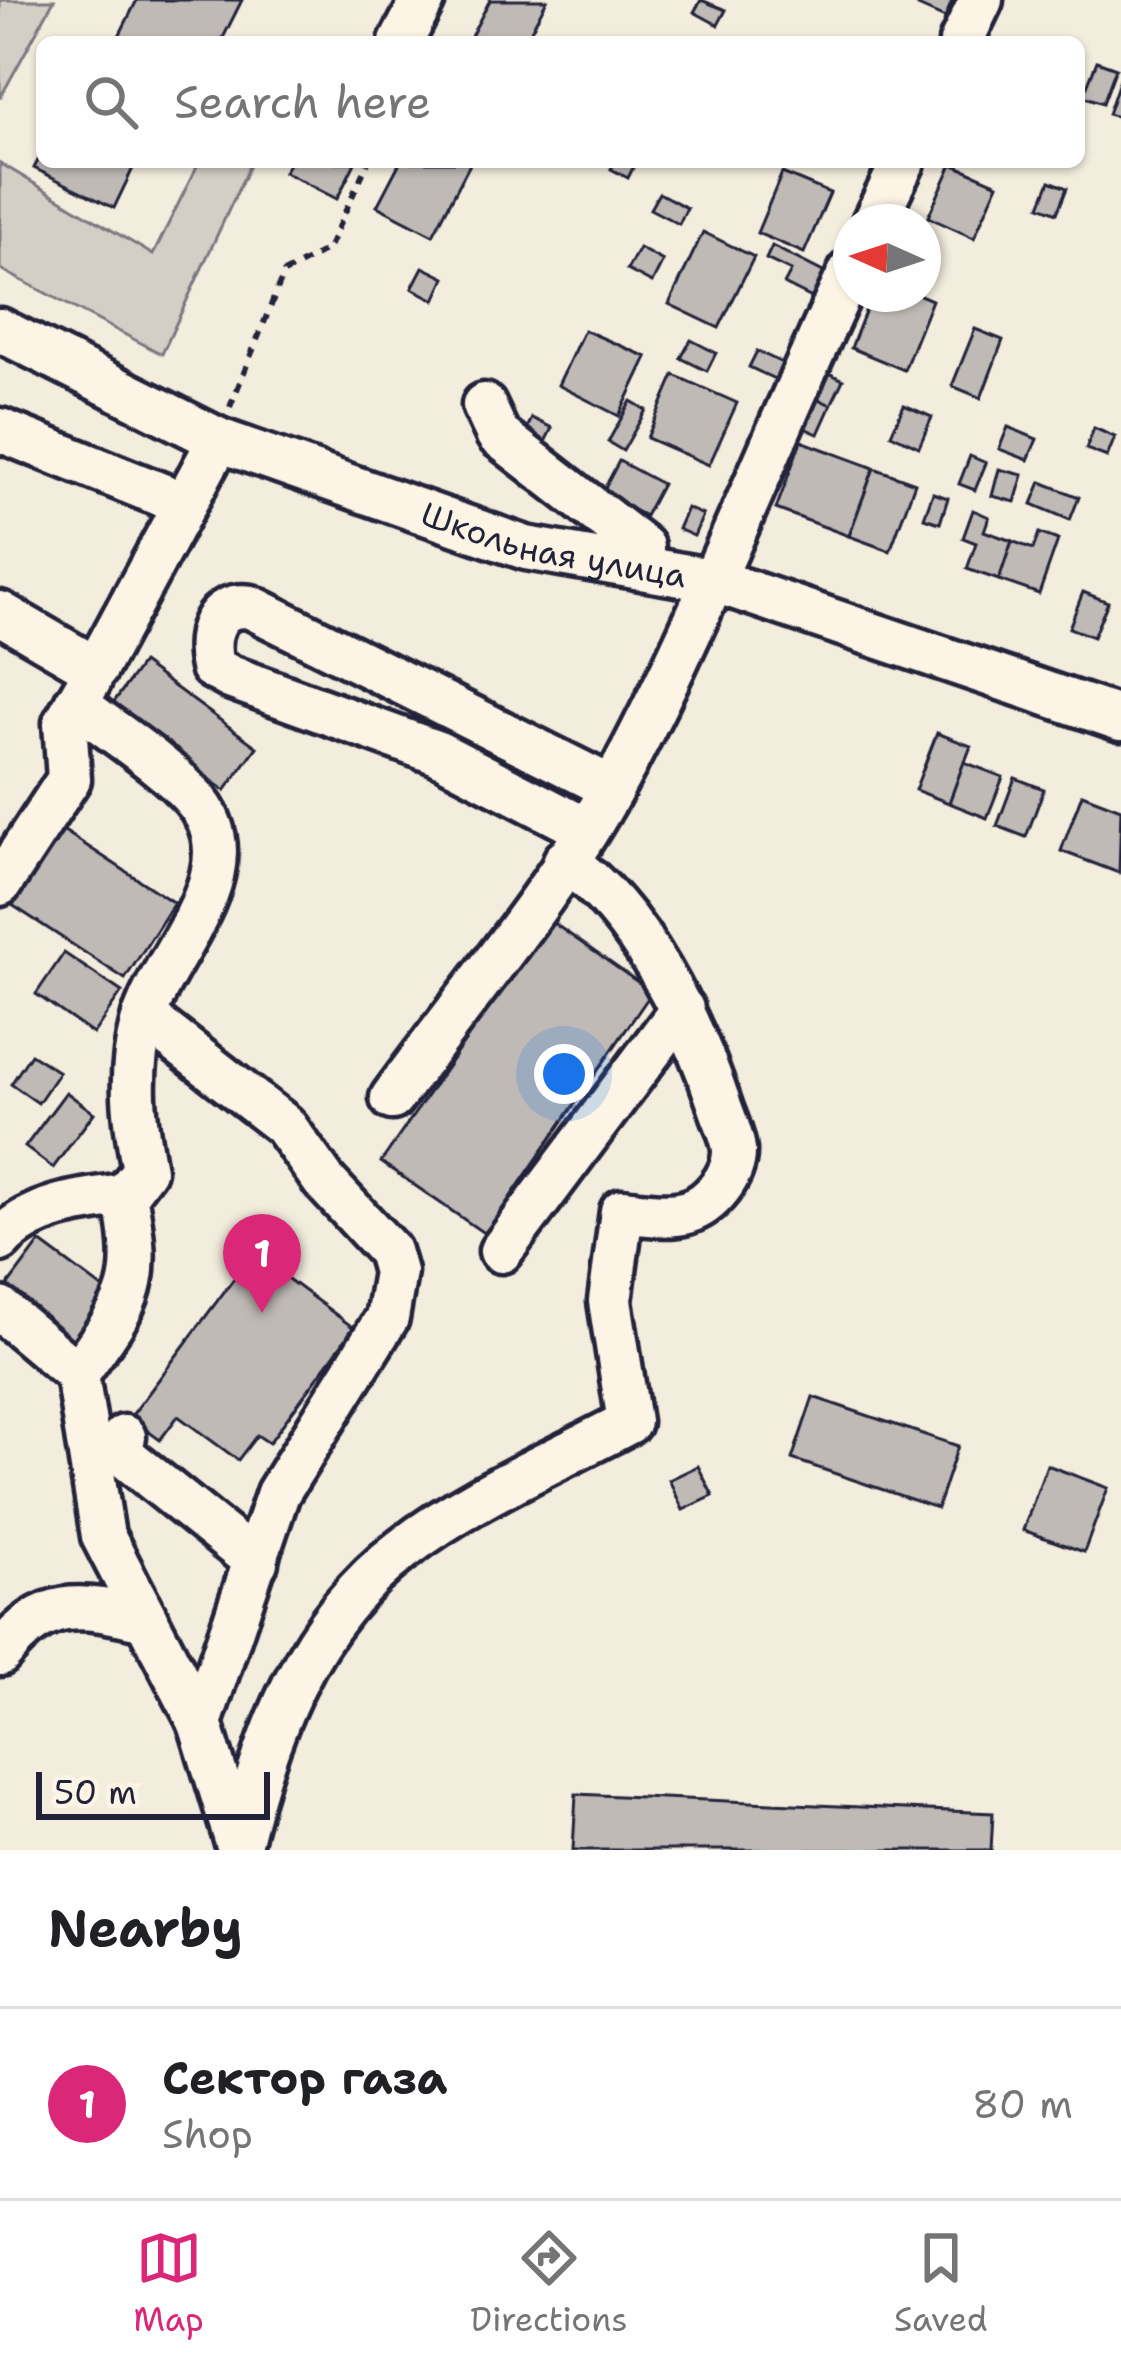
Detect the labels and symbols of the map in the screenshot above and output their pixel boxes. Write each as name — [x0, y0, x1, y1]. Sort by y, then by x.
north arrow — [833, 204, 941, 312]
street label: Школьная улица — [415, 491, 690, 598]
your location — [534, 1044, 594, 1104]
pin: 1 — [223, 1214, 301, 1313]
scale bar — [36, 1766, 270, 1819]

